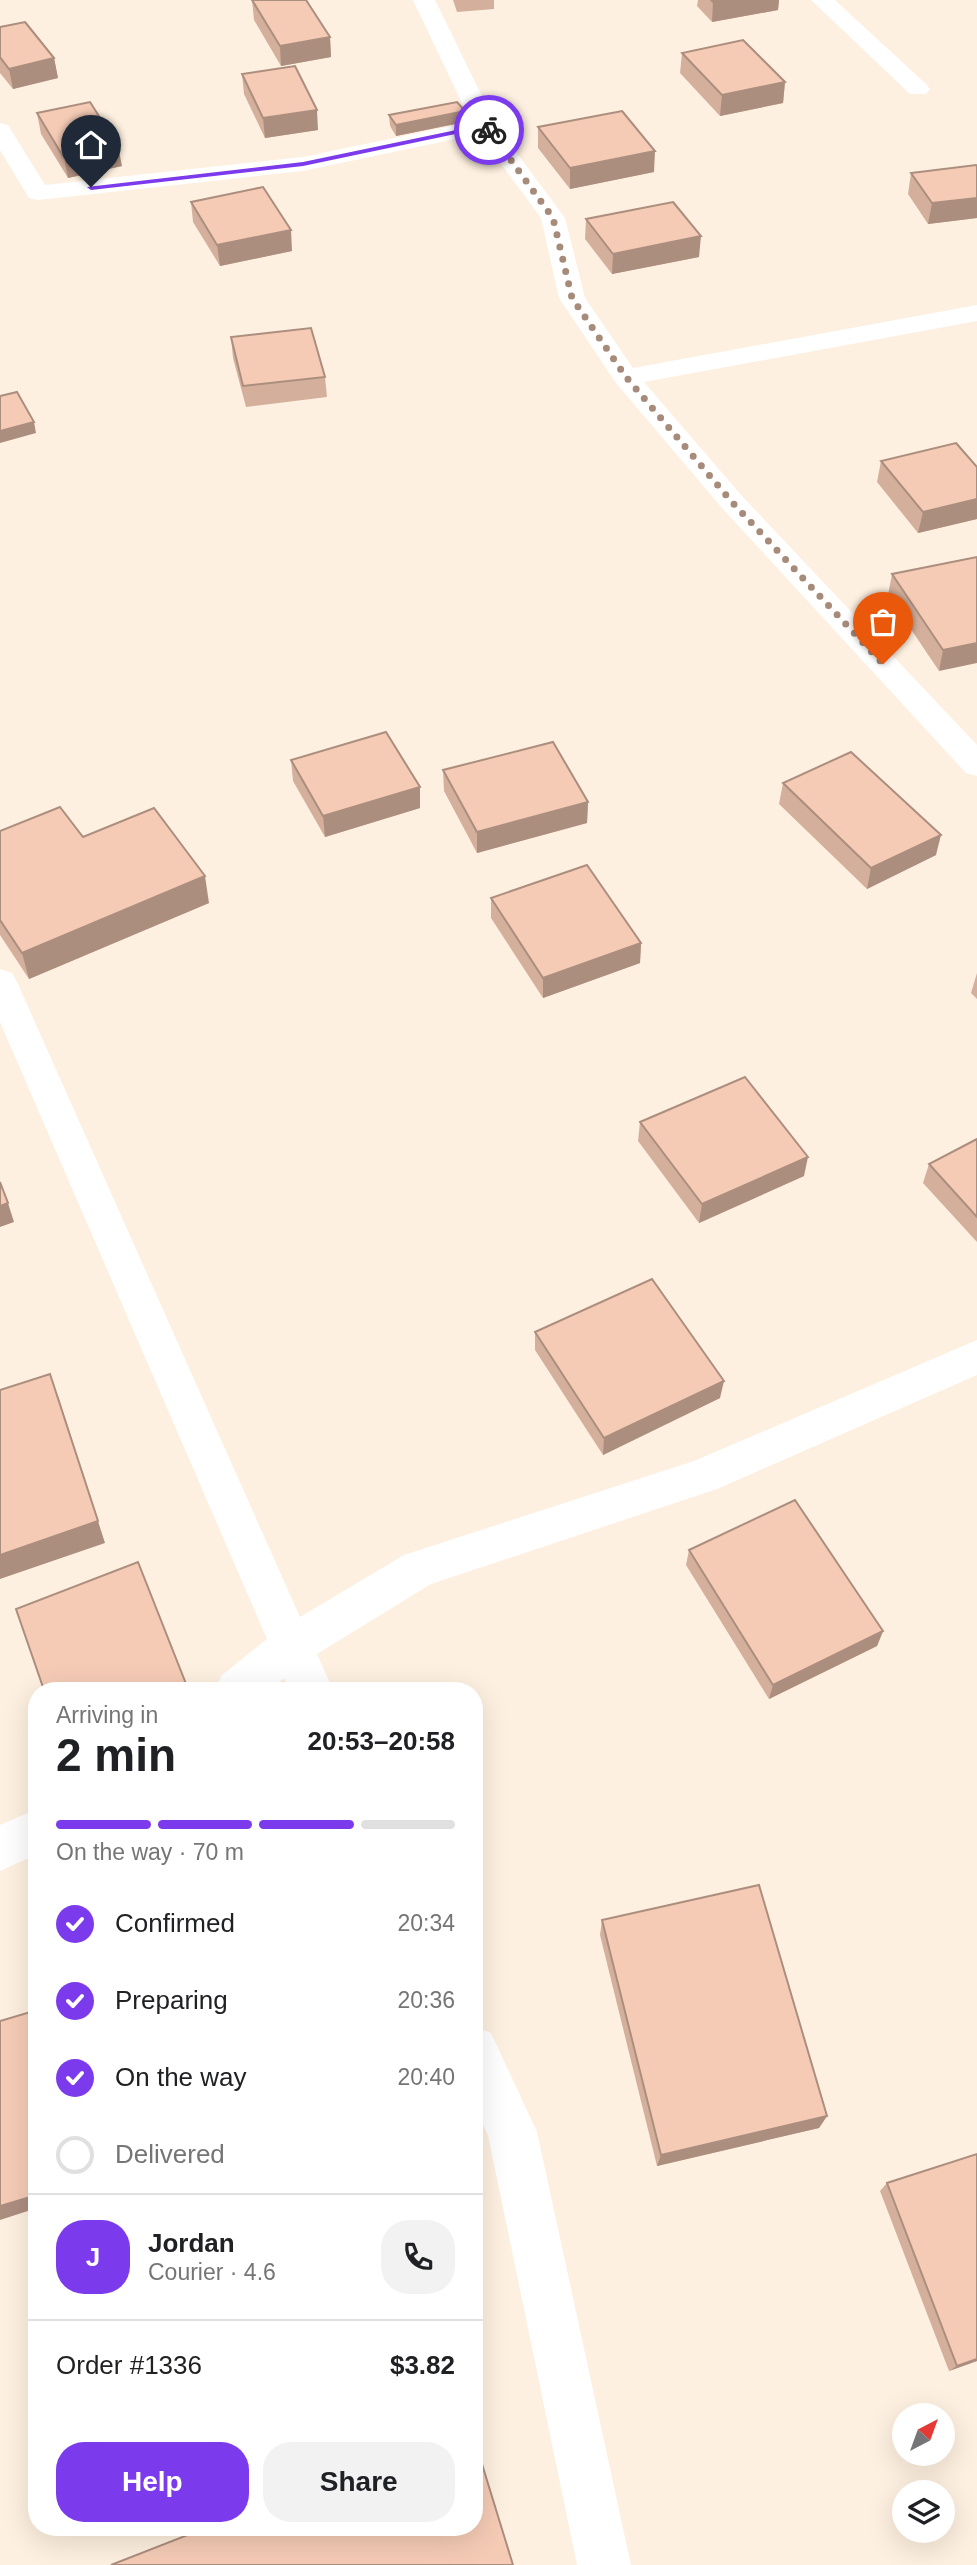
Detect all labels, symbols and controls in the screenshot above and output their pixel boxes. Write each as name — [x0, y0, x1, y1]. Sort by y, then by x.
courier — [454, 95, 524, 165]
icon: bike — [470, 111, 508, 149]
pin — [61, 115, 121, 187]
icon: home — [72, 126, 110, 164]
pin — [853, 592, 913, 664]
icon: bag — [864, 603, 902, 641]
text: Arriving in — [56, 1702, 158, 1728]
text: 20:53–20:58 — [308, 1726, 455, 1756]
text: 2 min — [56, 1729, 176, 1781]
text: On the way · 70 m — [56, 1839, 244, 1865]
icon: check — [56, 1905, 94, 1943]
text: Confirmed — [115, 1908, 235, 1938]
text: 20:34 — [397, 1910, 455, 1936]
icon: check — [56, 1982, 94, 2020]
text: Preparing — [115, 1985, 228, 2015]
text: 20:36 — [397, 1987, 455, 2013]
icon: check — [56, 2059, 94, 2097]
text: On the way — [115, 2062, 247, 2092]
text: 20:40 — [397, 2064, 455, 2090]
text: Delivered — [115, 2139, 225, 2169]
button: phone — [381, 2220, 455, 2294]
text: Jordan — [148, 2228, 235, 2258]
text: J — [86, 2242, 100, 2272]
text: Courier · 4.6 — [148, 2259, 276, 2285]
text: Order #1336 — [56, 2350, 202, 2380]
text: $3.82 — [390, 2350, 455, 2380]
north arrow — [892, 2403, 956, 2466]
map controls — [892, 2403, 955, 2543]
button: Help — [56, 2442, 249, 2522]
button: Share — [263, 2442, 455, 2522]
button: layers — [892, 2480, 955, 2543]

